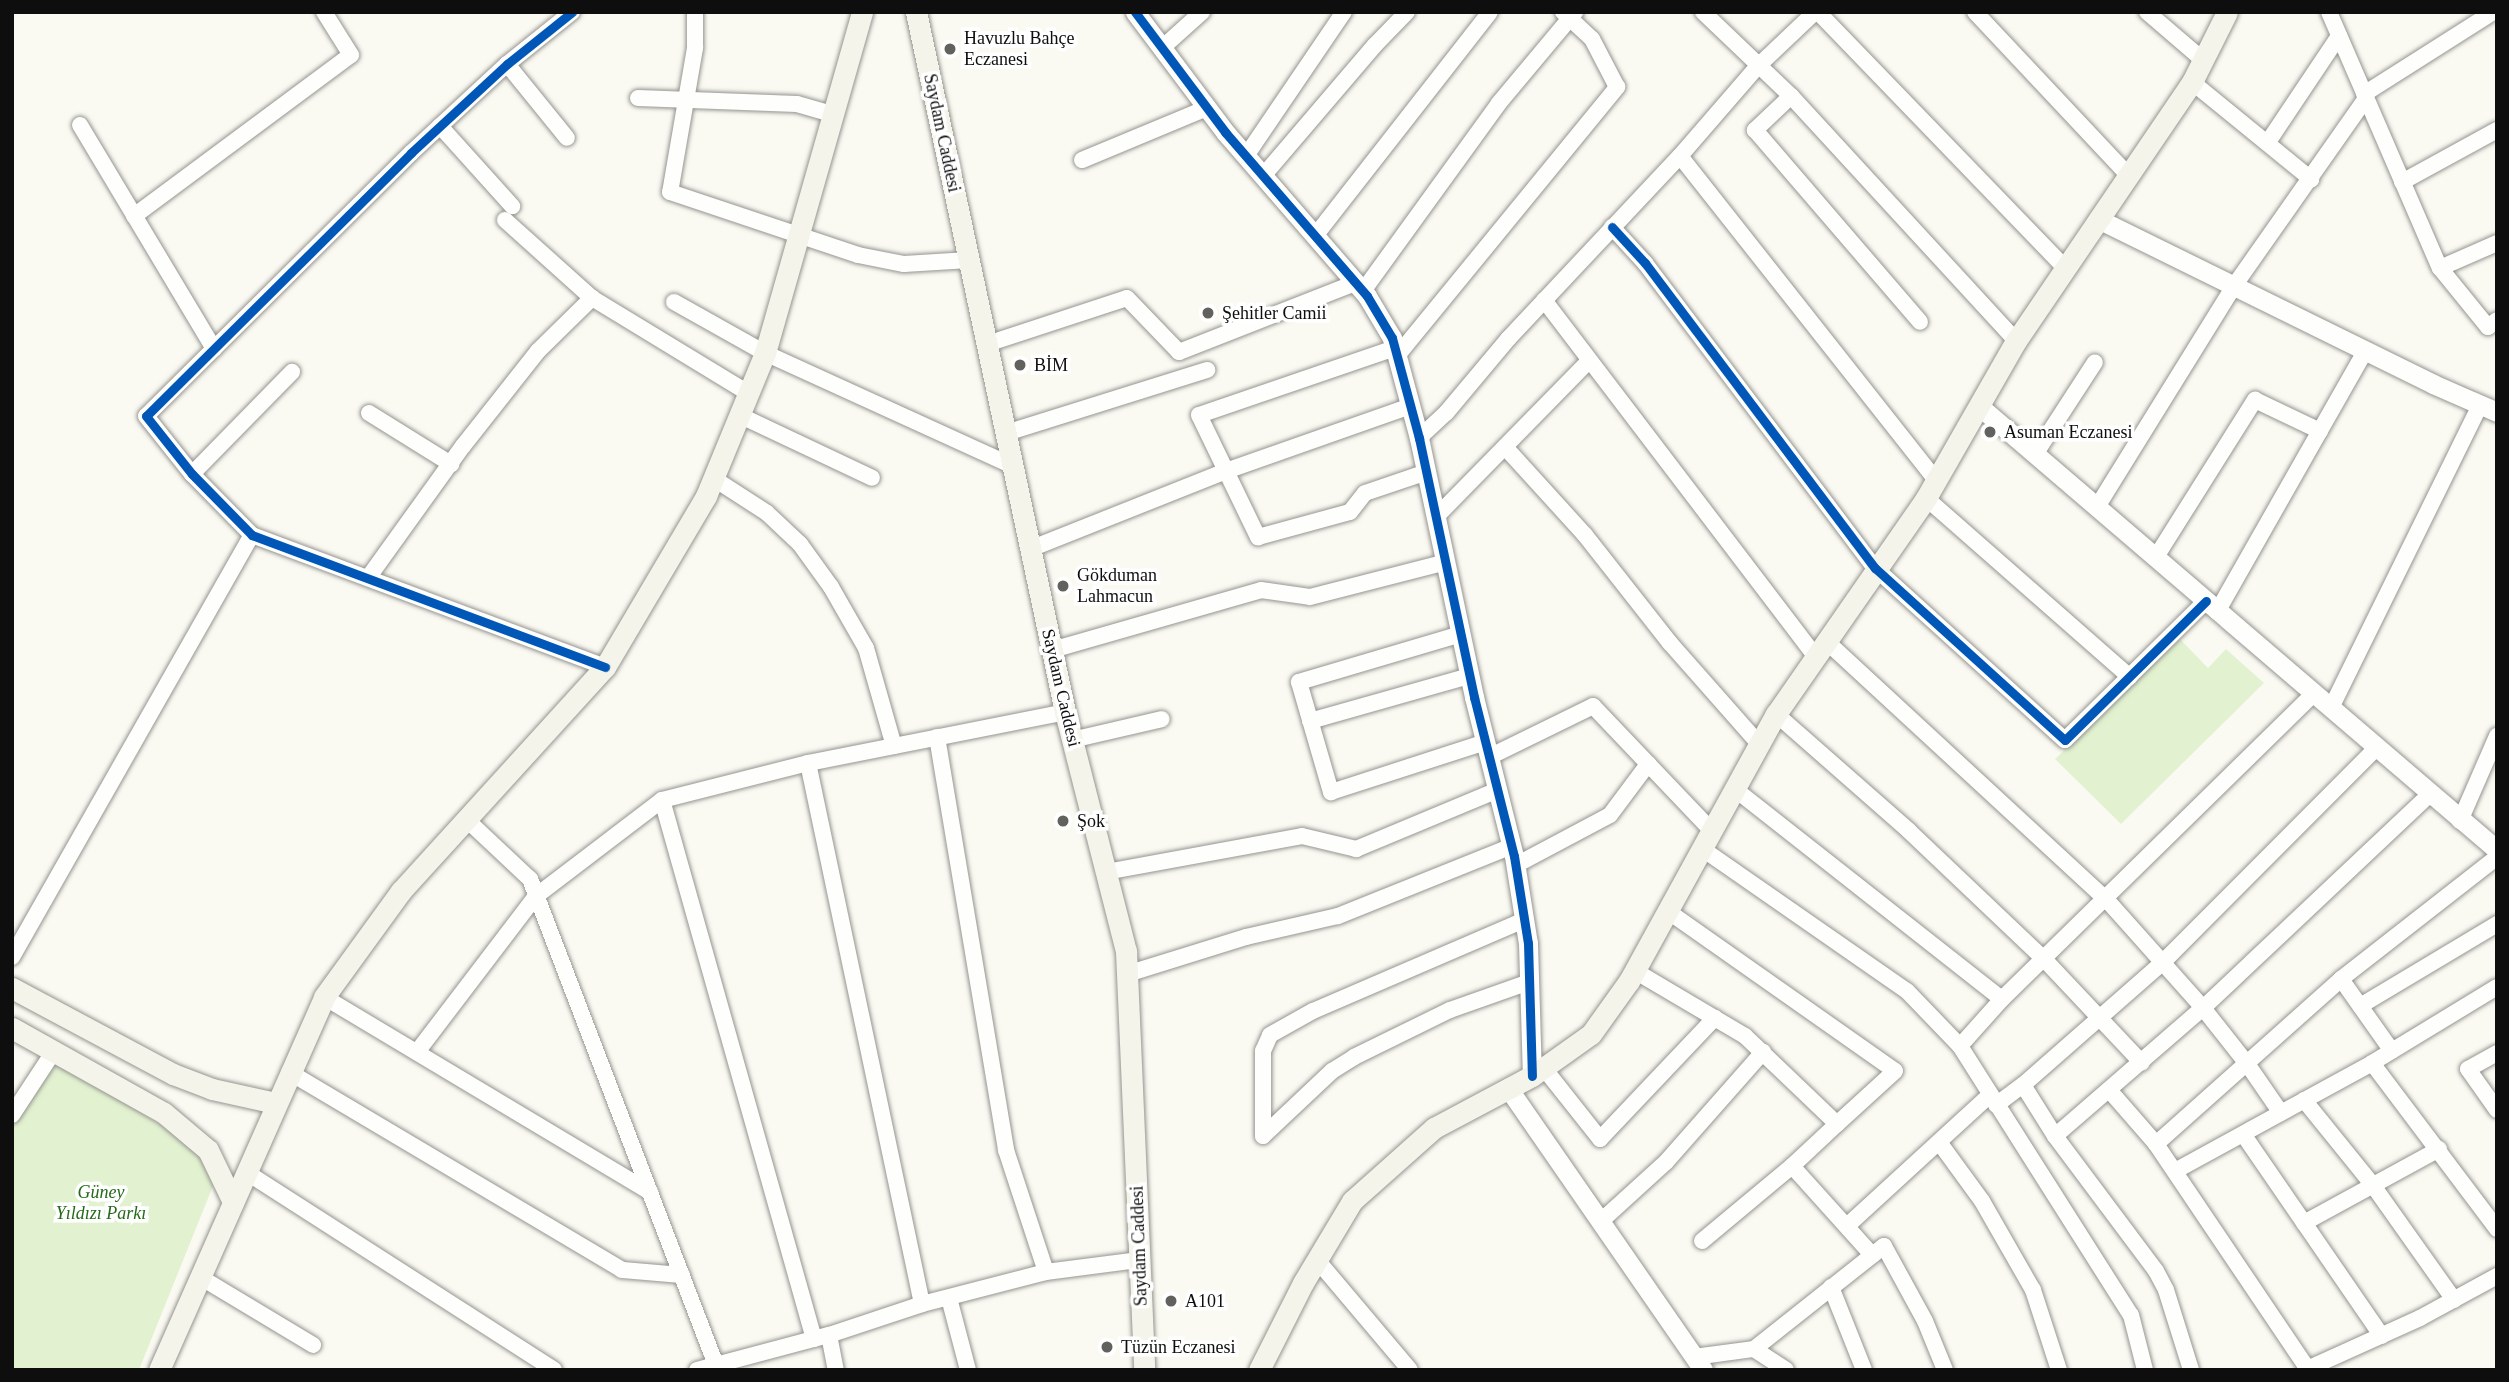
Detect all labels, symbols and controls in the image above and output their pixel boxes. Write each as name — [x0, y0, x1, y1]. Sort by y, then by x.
place label: Havuzlu Bahçe Eczanesi — [964, 28, 1074, 70]
marker: Havuzlu Bahçe Eczanesi — [942, 41, 958, 57]
street label: Saydam Caddesi — [919, 72, 965, 194]
place label: Şehitler Camii — [1222, 302, 1326, 324]
marker: Şehitler Camii — [1200, 305, 1216, 321]
place label: BİM — [1034, 354, 1068, 376]
marker: BİM — [1012, 357, 1028, 373]
place label: Asuman Eczanesi — [2004, 421, 2132, 443]
marker: Asuman Eczanesi — [1982, 424, 1998, 440]
place label: Gökduman Lahmacun — [1077, 565, 1157, 608]
marker: Gökduman Lahmacun — [1055, 578, 1071, 594]
street label: Saydam Caddesi — [1037, 627, 1085, 749]
place label: Şok — [1077, 810, 1105, 832]
marker: Şok — [1055, 813, 1071, 829]
park label: Güney Yıldızı Parkı — [56, 1182, 146, 1224]
street label: Saydam Caddesi — [1126, 1185, 1152, 1307]
place label: A101 — [1185, 1290, 1225, 1312]
marker: A101 — [1163, 1293, 1179, 1309]
place label: Tüzün Eczanesi — [1121, 1336, 1235, 1358]
marker: Tüzün Eczanesi — [1099, 1339, 1115, 1355]

